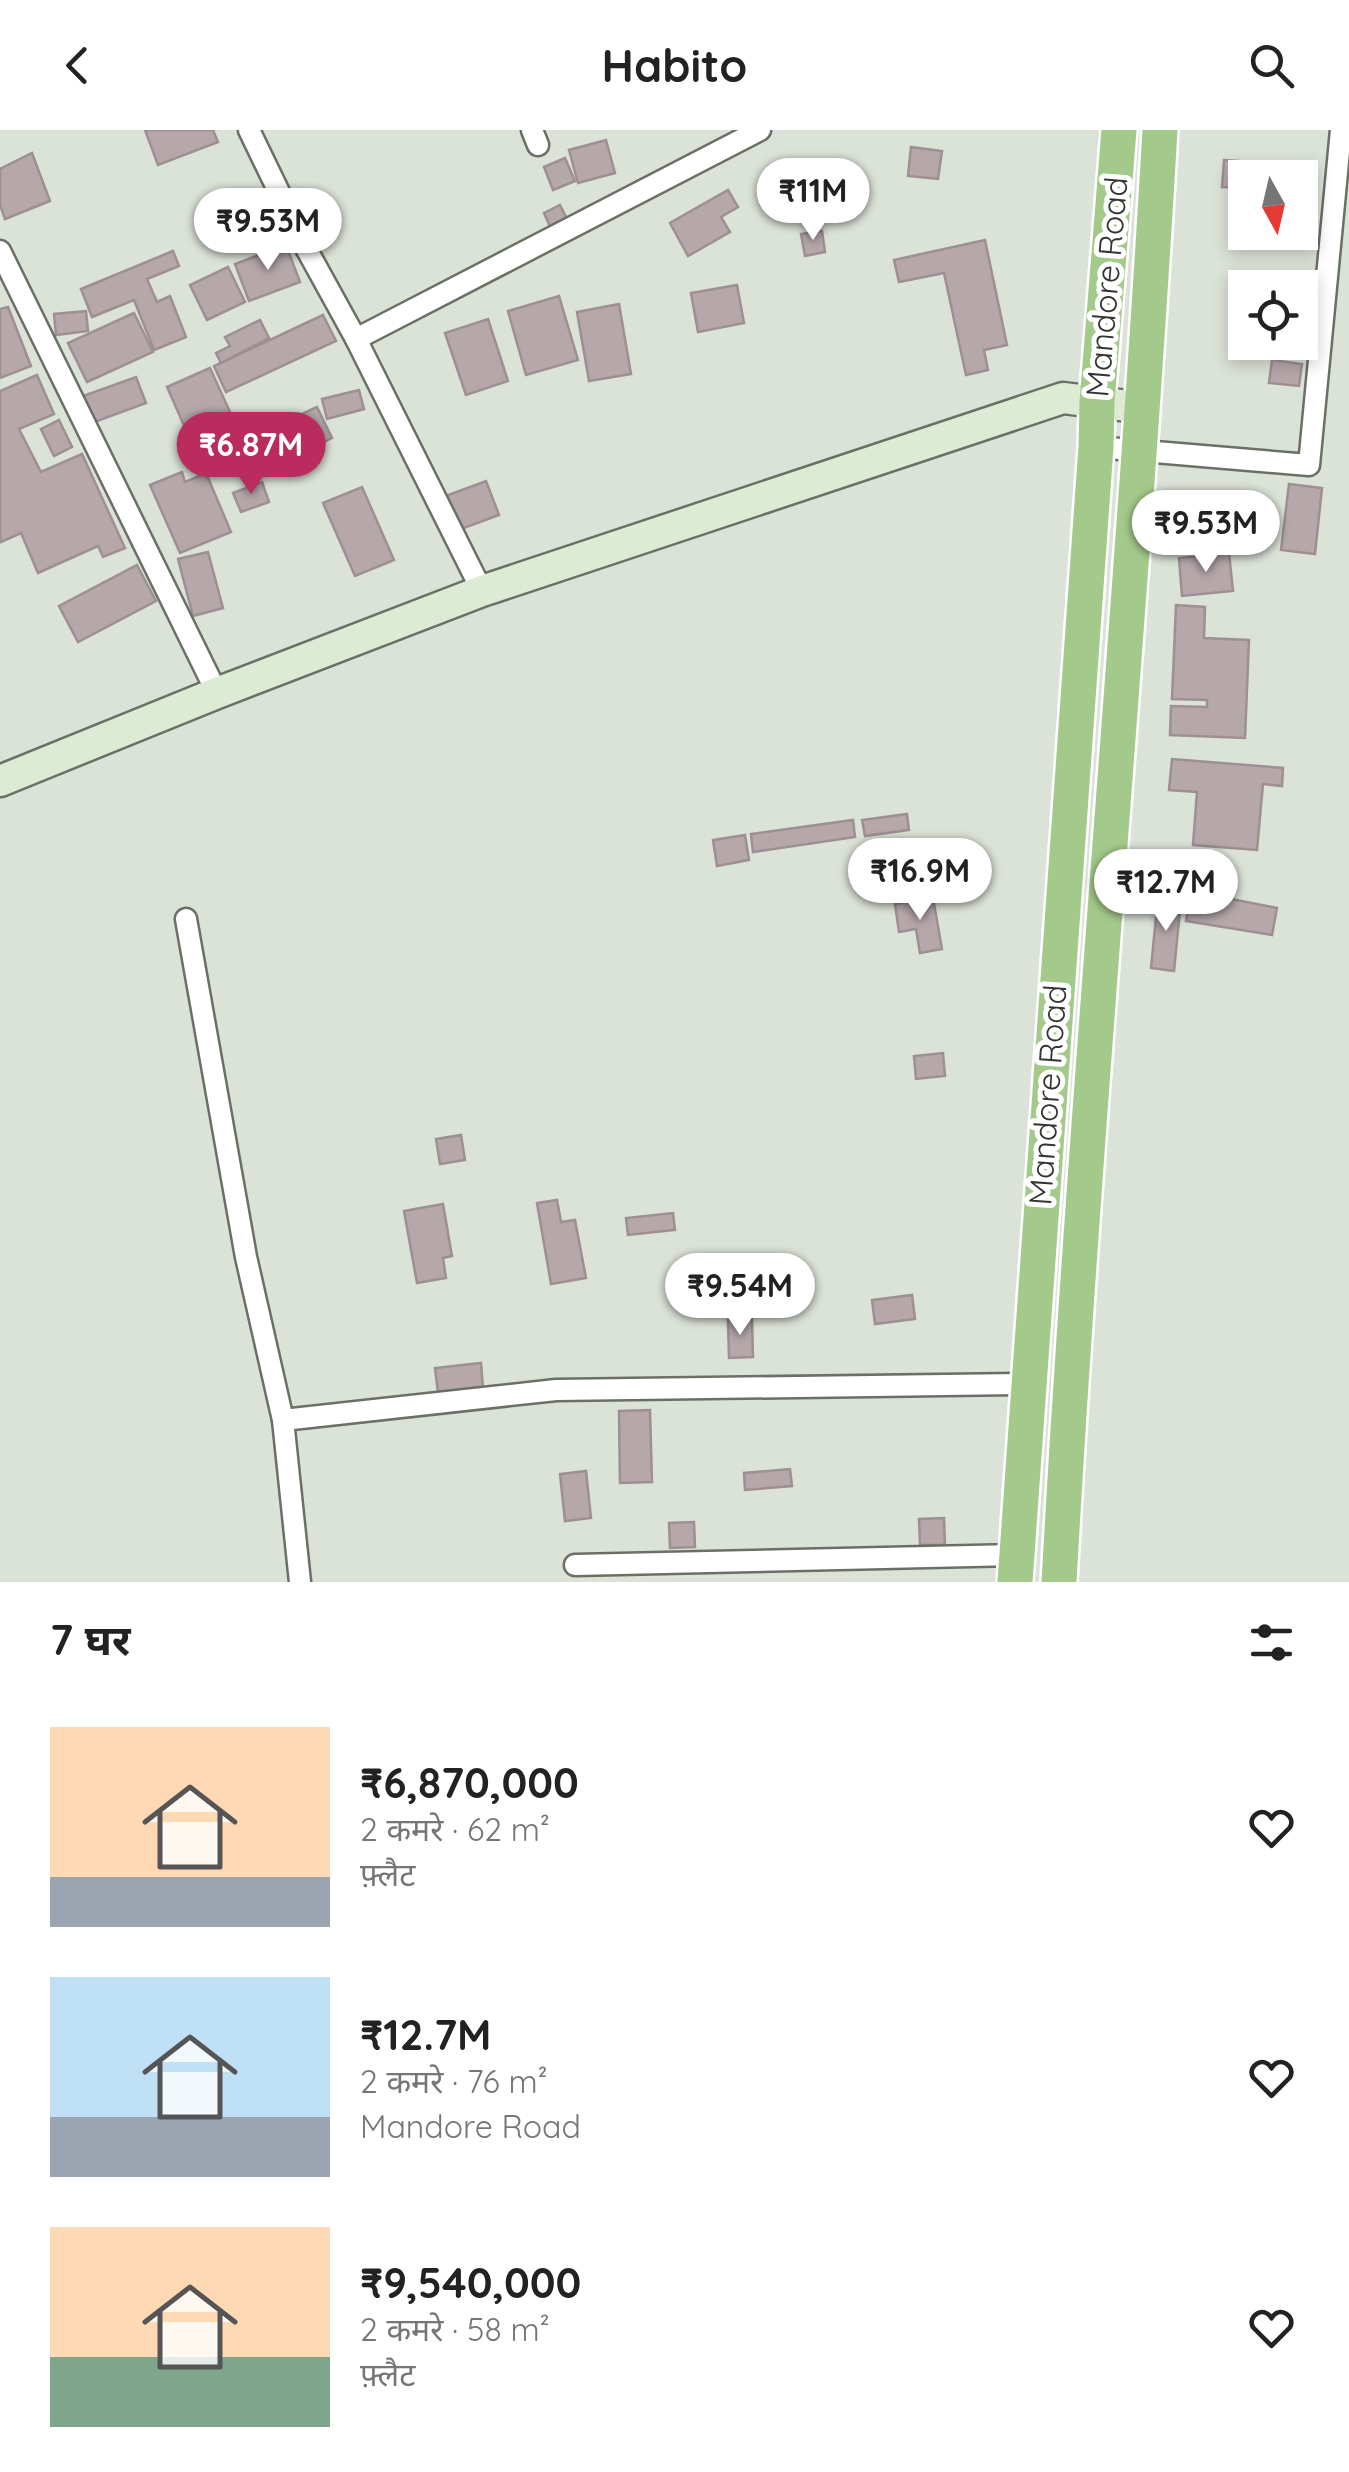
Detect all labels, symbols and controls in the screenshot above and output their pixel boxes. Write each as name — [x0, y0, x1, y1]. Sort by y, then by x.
text: Habito — [602, 37, 747, 93]
icon: back — [50, 38, 105, 93]
icon: search — [1244, 38, 1299, 93]
pin: ₹11M — [754, 158, 872, 243]
north arrow — [1228, 160, 1318, 250]
map controls — [1228, 160, 1318, 360]
text: ₹11M — [779, 170, 847, 210]
street label: Mandore Road — [1076, 175, 1136, 399]
pin: ₹9.53M — [187, 188, 349, 273]
text: ₹9.53M — [216, 200, 320, 240]
button: locate — [1228, 270, 1318, 360]
pin: ₹6.87M — [170, 412, 332, 497]
text: ₹6.87M — [199, 424, 303, 464]
pin: ₹9.53M — [1125, 490, 1287, 575]
text: ₹9.53M — [1154, 502, 1258, 542]
pin: ₹16.9M — [839, 838, 1001, 923]
pin: ₹12.7M — [1085, 849, 1247, 934]
text: ₹16.9M — [870, 850, 970, 890]
text: ₹12.7M — [1116, 861, 1216, 901]
street label: Mandore Road — [1019, 983, 1075, 1207]
pin: ₹9.54M — [659, 1253, 821, 1338]
text: ₹9.54M — [687, 1265, 793, 1305]
text: 7 घर — [50, 1613, 131, 1666]
icon: filters — [1244, 1615, 1299, 1670]
text: ₹6,870,000 — [360, 1756, 579, 1809]
icon: home — [130, 1767, 250, 1887]
icon: heart — [1244, 1800, 1299, 1855]
text: 2 कमरे · 62 m² — [360, 1809, 550, 1849]
text: फ़्लैट — [360, 1854, 415, 1894]
text: ₹12.7M — [360, 2008, 491, 2061]
icon: home — [130, 2017, 250, 2137]
icon: heart — [1244, 2050, 1299, 2105]
text: 2 कमरे · 76 m² — [360, 2061, 548, 2101]
text: Mandore Road — [360, 2106, 581, 2146]
text: ₹9,540,000 — [360, 2256, 581, 2309]
icon: home — [130, 2267, 250, 2387]
icon: heart — [1244, 2300, 1299, 2355]
text: 2 कमरे · 58 m² — [360, 2309, 550, 2349]
text: फ़्लैट — [360, 2354, 415, 2394]

